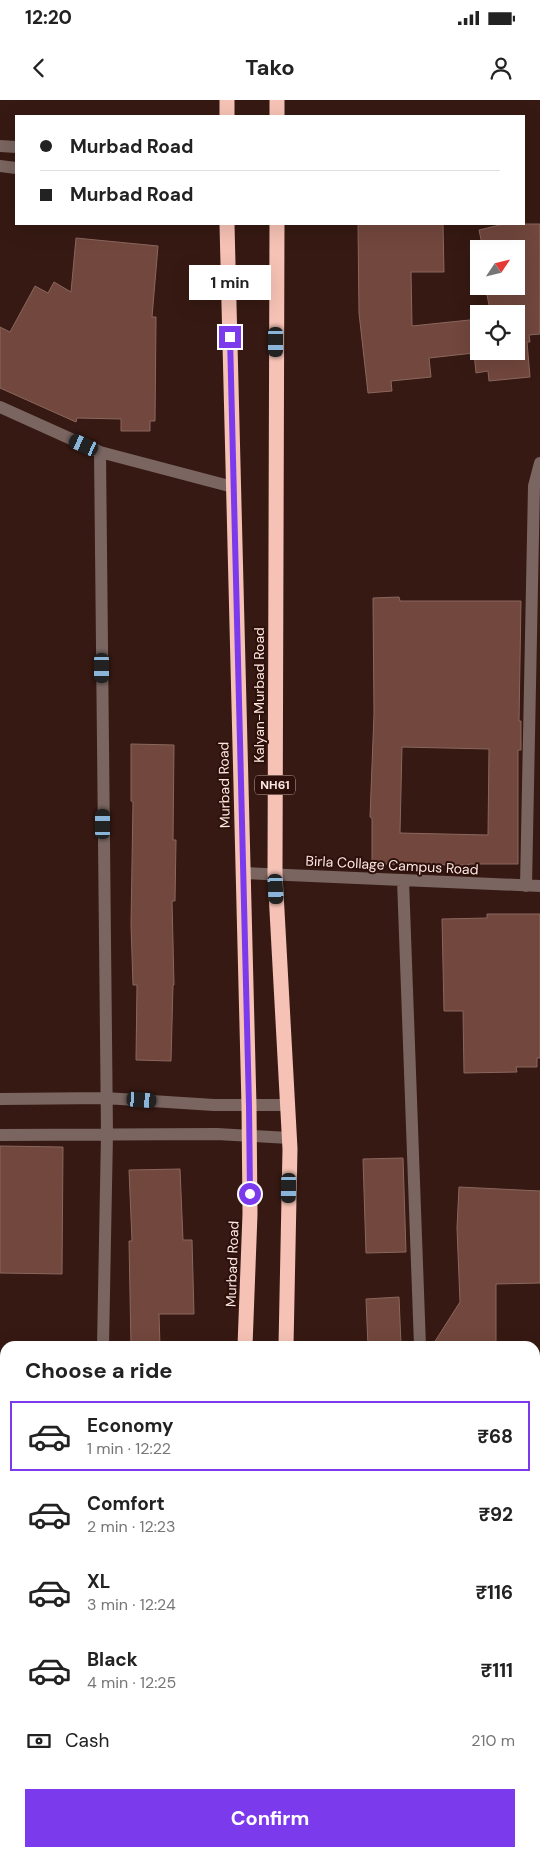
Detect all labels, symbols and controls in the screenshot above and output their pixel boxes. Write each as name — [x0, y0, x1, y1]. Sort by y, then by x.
text: 12:20 — [25, 5, 72, 30]
text: Tako — [245, 53, 295, 82]
icon: back — [25, 54, 53, 82]
icon: person — [487, 54, 515, 82]
text: Murbad Road — [70, 134, 193, 159]
text: Murbad Road — [70, 182, 193, 207]
north arrow — [470, 240, 525, 295]
map controls — [470, 240, 525, 360]
callout: 1 min — [189, 264, 271, 300]
text: 1 min — [211, 272, 249, 293]
button: locate — [470, 305, 525, 360]
route end — [219, 326, 241, 348]
car — [268, 327, 283, 357]
car — [67, 432, 100, 458]
street label: Kalyan-Murbad Road — [250, 627, 268, 763]
car — [94, 653, 109, 683]
street label: Murbad Road — [214, 742, 234, 828]
road number: NH61 — [255, 776, 295, 794]
car — [95, 809, 110, 839]
street label: Birla Collage Campus Road — [305, 851, 479, 879]
car — [267, 874, 284, 904]
car — [126, 1091, 157, 1109]
car — [281, 1173, 296, 1203]
route start — [239, 1183, 261, 1205]
street label: Murbad Road — [221, 1220, 243, 1308]
text: Choose a ride — [25, 1356, 173, 1385]
text: Economy — [87, 1413, 174, 1438]
icon: car — [27, 1414, 72, 1459]
text: ₹68 — [477, 1424, 513, 1449]
text: 1 min · 12:22 — [87, 1438, 171, 1459]
text: Comfort — [87, 1491, 165, 1516]
icon: car — [27, 1492, 72, 1537]
text: ₹92 — [478, 1502, 513, 1527]
text: 2 min · 12:23 — [87, 1516, 176, 1537]
text: XL — [87, 1569, 110, 1594]
icon: car — [27, 1570, 72, 1615]
text: ₹116 — [475, 1580, 513, 1605]
text: 3 min · 12:24 — [87, 1594, 176, 1615]
text: Black — [87, 1647, 138, 1672]
icon: car — [27, 1648, 72, 1693]
text: ₹111 — [481, 1658, 513, 1683]
text: 4 min · 12:25 — [87, 1672, 176, 1693]
icon: cash — [25, 1727, 53, 1755]
text: Cash — [65, 1728, 109, 1753]
text: 210 m — [471, 1730, 515, 1751]
button: Confirm — [25, 1789, 515, 1847]

